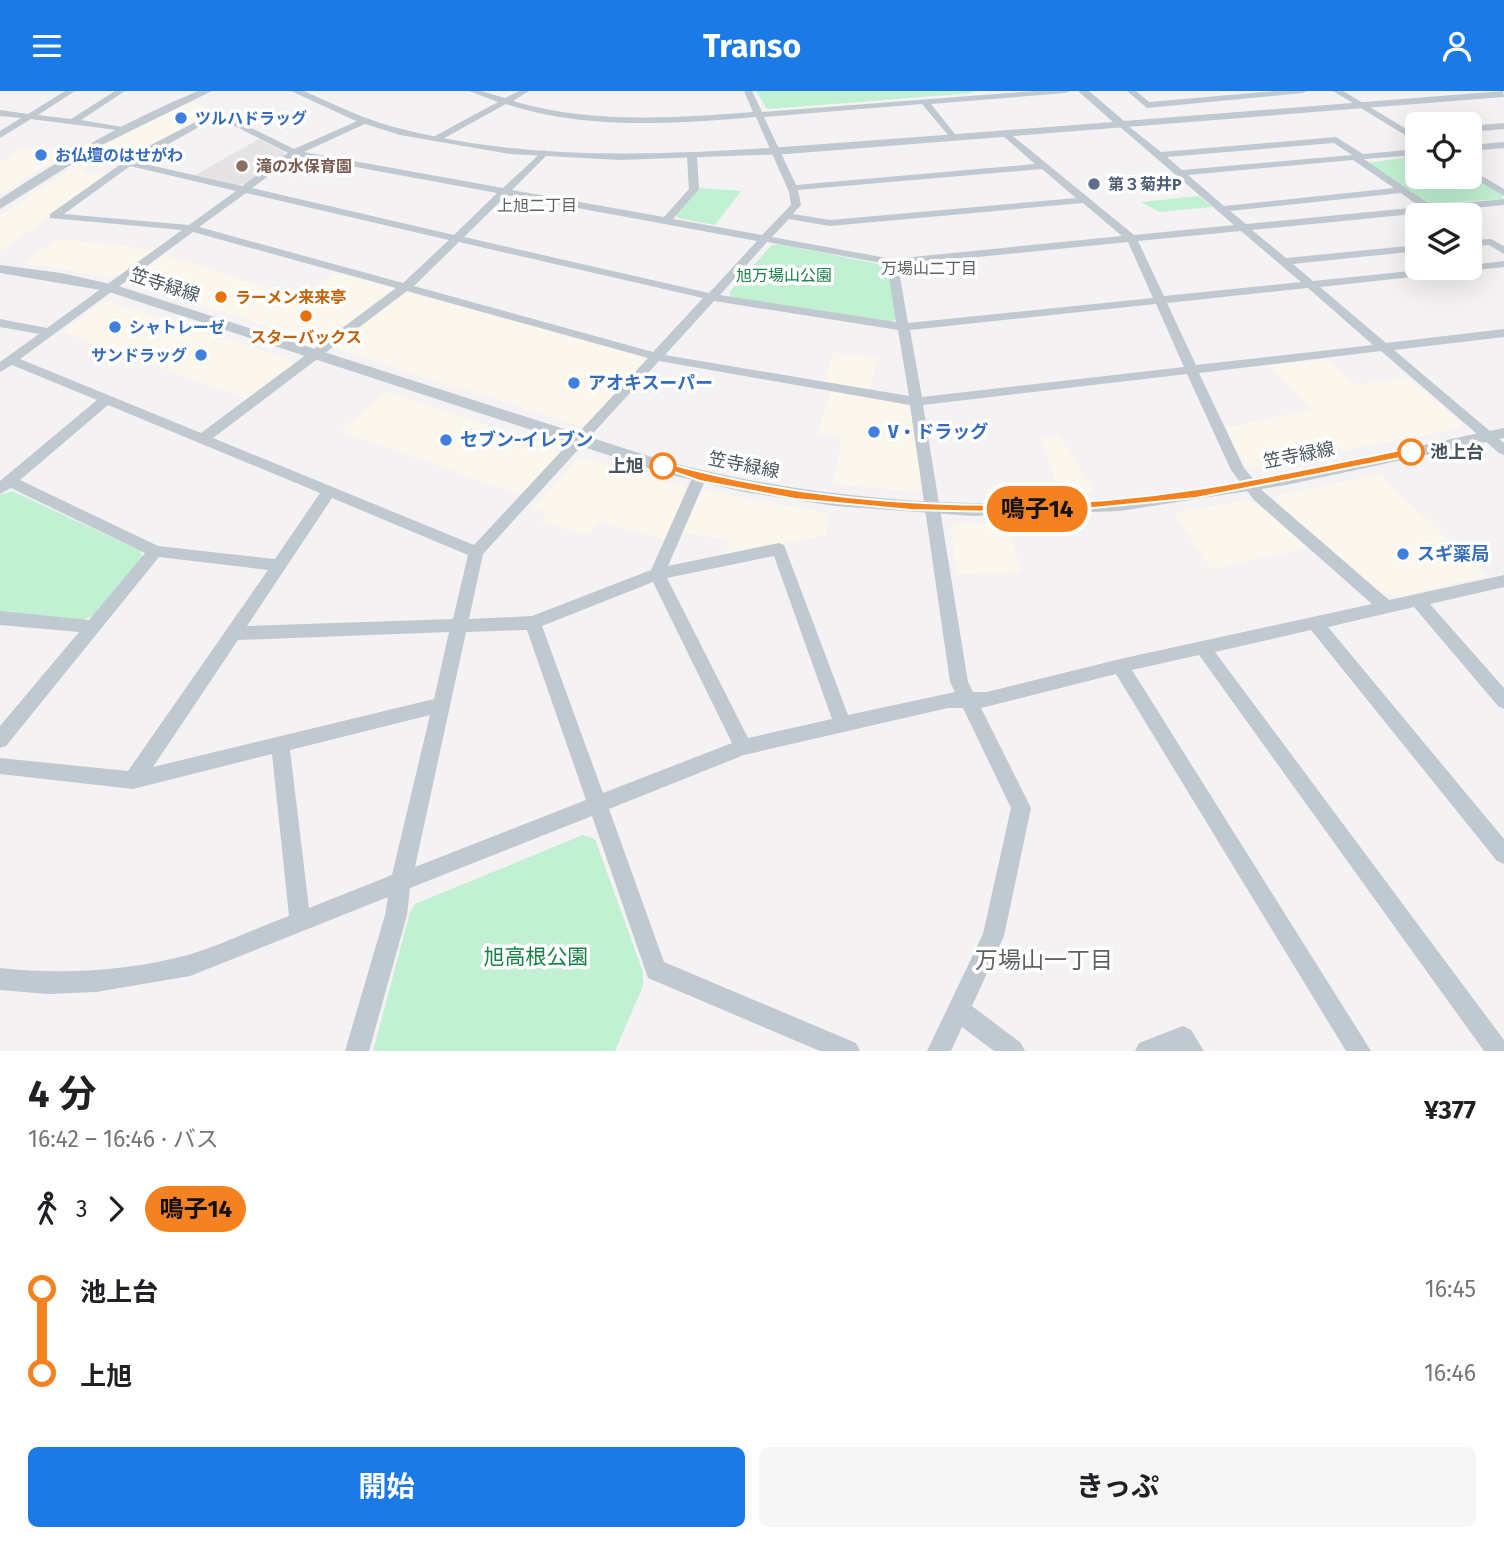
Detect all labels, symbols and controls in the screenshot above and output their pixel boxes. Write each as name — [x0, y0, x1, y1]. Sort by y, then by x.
icon: menu — [28, 27, 66, 65]
text: Transo — [703, 27, 801, 65]
icon: person — [1438, 27, 1476, 65]
place label: ツルハドラッグ — [195, 109, 307, 128]
marker: ツルハドラッグ — [173, 110, 189, 126]
map controls — [1405, 112, 1482, 280]
button: locate — [1405, 112, 1482, 189]
place label: お仏壇のはせがわ — [55, 146, 183, 165]
marker: お仏壇のはせがわ — [33, 147, 49, 163]
place label: 滝の水保育園 — [256, 157, 352, 176]
marker: 滝の水保育園 — [234, 158, 250, 174]
place label: 第３菊井P — [1108, 175, 1182, 194]
marker: 第３菊井P — [1086, 176, 1102, 192]
district label: 上旭二丁目 — [497, 196, 577, 215]
button: layers — [1405, 203, 1482, 280]
district label: 万場山二丁目 — [881, 259, 977, 278]
street label: 笠寺緑線 — [127, 263, 203, 307]
park label: 旭万場山公園 — [736, 266, 832, 285]
place label: ラーメン来来亭 — [235, 288, 346, 307]
marker: ラーメン来来亭 — [213, 289, 229, 305]
marker: スターバックス — [298, 308, 314, 324]
place label: シャトレーゼ — [129, 318, 225, 337]
marker: シャトレーゼ — [107, 319, 123, 335]
place label: スターバックス — [250, 328, 362, 347]
place label: サンドラッグ — [91, 346, 187, 365]
marker: サンドラッグ — [193, 347, 209, 363]
place label: アオキスーパー — [588, 372, 713, 394]
marker: アオキスーパー — [566, 375, 582, 391]
place label: V・ドラッグ — [887, 421, 988, 443]
marker: V・ドラッグ — [866, 424, 882, 440]
place label: セブン-イレブン — [460, 429, 593, 451]
marker: セブン-イレブン — [438, 432, 454, 448]
street label: 笠寺緑線 — [1262, 437, 1336, 473]
marker: 池上台 — [1398, 439, 1424, 465]
place label: 池上台 — [1430, 441, 1484, 463]
street label: 笠寺緑線 — [707, 447, 781, 483]
marker: 上旭 — [650, 453, 676, 479]
place label: 上旭 — [608, 455, 644, 477]
line badge: 鳴子14 — [988, 486, 1086, 532]
text: 鳴子14 — [1001, 495, 1073, 523]
place label: スギ薬局 — [1417, 543, 1489, 565]
marker: スギ薬局 — [1395, 546, 1411, 562]
park label: 旭高根公園 — [484, 944, 589, 970]
district label: 万場山一丁目 — [975, 946, 1113, 974]
text: 4 分 — [28, 1071, 96, 1117]
text: ¥377 — [1424, 1095, 1476, 1126]
text: 16:42 – 16:46 · バス — [28, 1125, 219, 1153]
icon: walk — [28, 1190, 66, 1228]
icon: forward — [97, 1190, 135, 1228]
text: 3 — [76, 1195, 87, 1223]
text: 鳴子14 — [159, 1195, 232, 1223]
text: 16:45 — [1425, 1275, 1476, 1303]
text: 池上台 — [80, 1277, 158, 1308]
text: 16:46 — [1424, 1359, 1476, 1387]
text: 上旭 — [80, 1361, 132, 1392]
button: 開始 — [28, 1447, 745, 1527]
button: きっぷ — [759, 1447, 1476, 1527]

